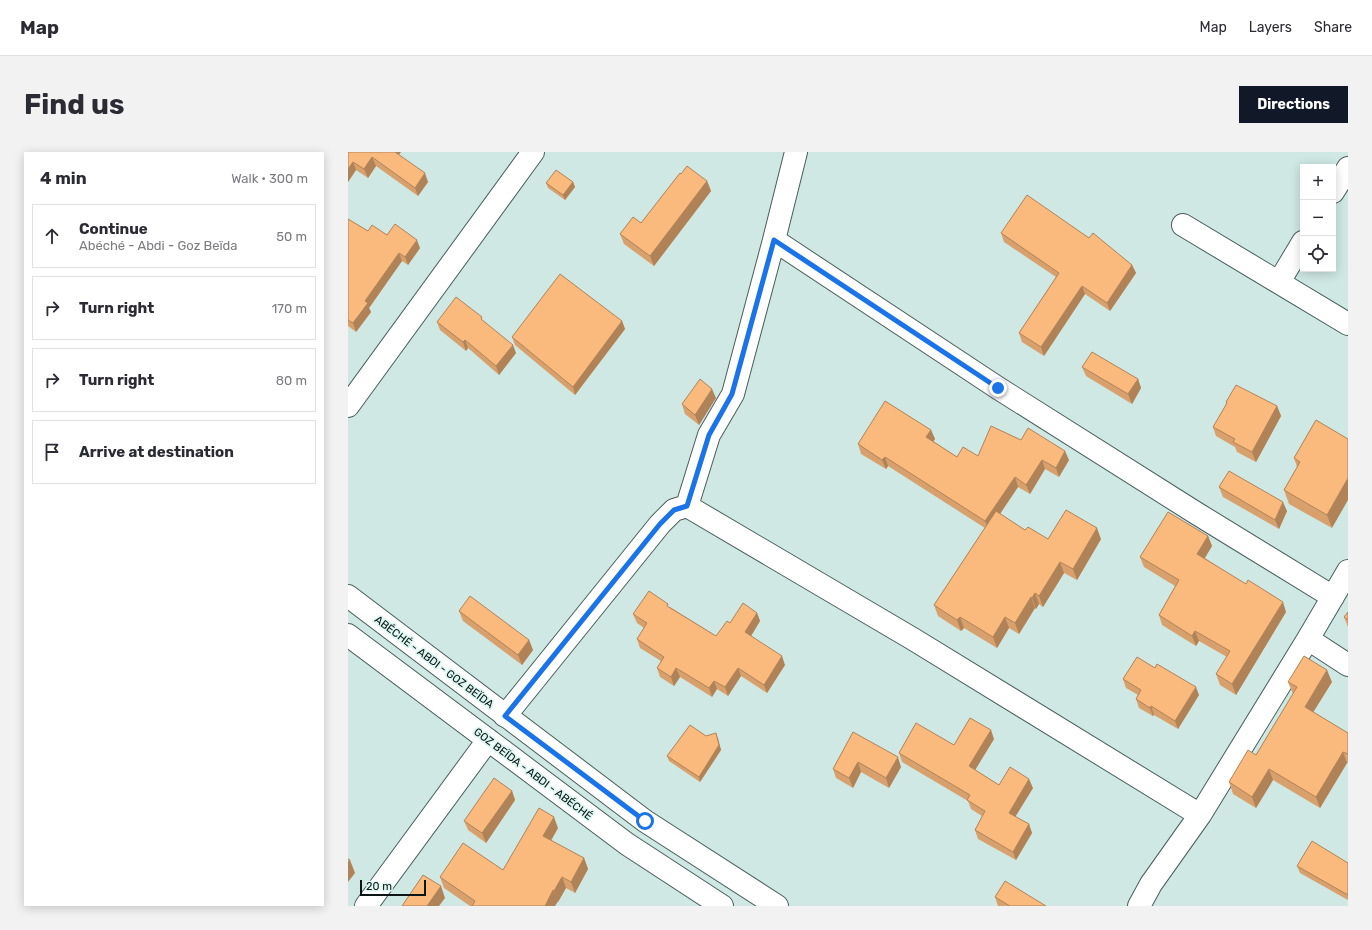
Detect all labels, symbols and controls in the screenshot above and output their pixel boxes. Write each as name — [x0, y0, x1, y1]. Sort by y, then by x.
text: Map — [20, 16, 59, 39]
text: Map — [1200, 19, 1227, 36]
text: Layers — [1249, 19, 1292, 36]
text: Share — [1314, 19, 1352, 36]
button: Directions — [1239, 86, 1348, 123]
text: Find us — [24, 88, 124, 121]
map controls — [1300, 164, 1336, 272]
button: + — [1300, 164, 1336, 200]
text: 4 min — [40, 168, 87, 188]
text: Walk · 300 m — [231, 171, 308, 186]
button: − — [1300, 200, 1336, 236]
text: Continue — [79, 220, 148, 238]
icon: ahead — [41, 225, 63, 247]
text: 50 m — [276, 229, 307, 244]
button: locate — [1300, 236, 1336, 272]
text: Abéché - Abdi - Goz Beïda — [79, 238, 237, 253]
icon: right — [41, 297, 63, 319]
text: Turn right — [79, 299, 154, 317]
text: 170 m — [272, 301, 307, 316]
icon: right — [41, 369, 63, 391]
text: Turn right — [79, 371, 154, 389]
text: 80 m — [276, 373, 307, 388]
route end — [989, 379, 1007, 397]
icon: arrive — [41, 441, 63, 463]
text: Arrive at destination — [79, 443, 234, 461]
street label: ABÉCHÉ - ABDI - GOZ BEÏDA — [372, 613, 497, 711]
street label: GOZ BEÏDA - ABDI - ABÉCHÉ — [471, 725, 595, 823]
route start — [636, 812, 654, 830]
scale bar — [360, 878, 426, 897]
text: 20 m — [366, 880, 392, 893]

